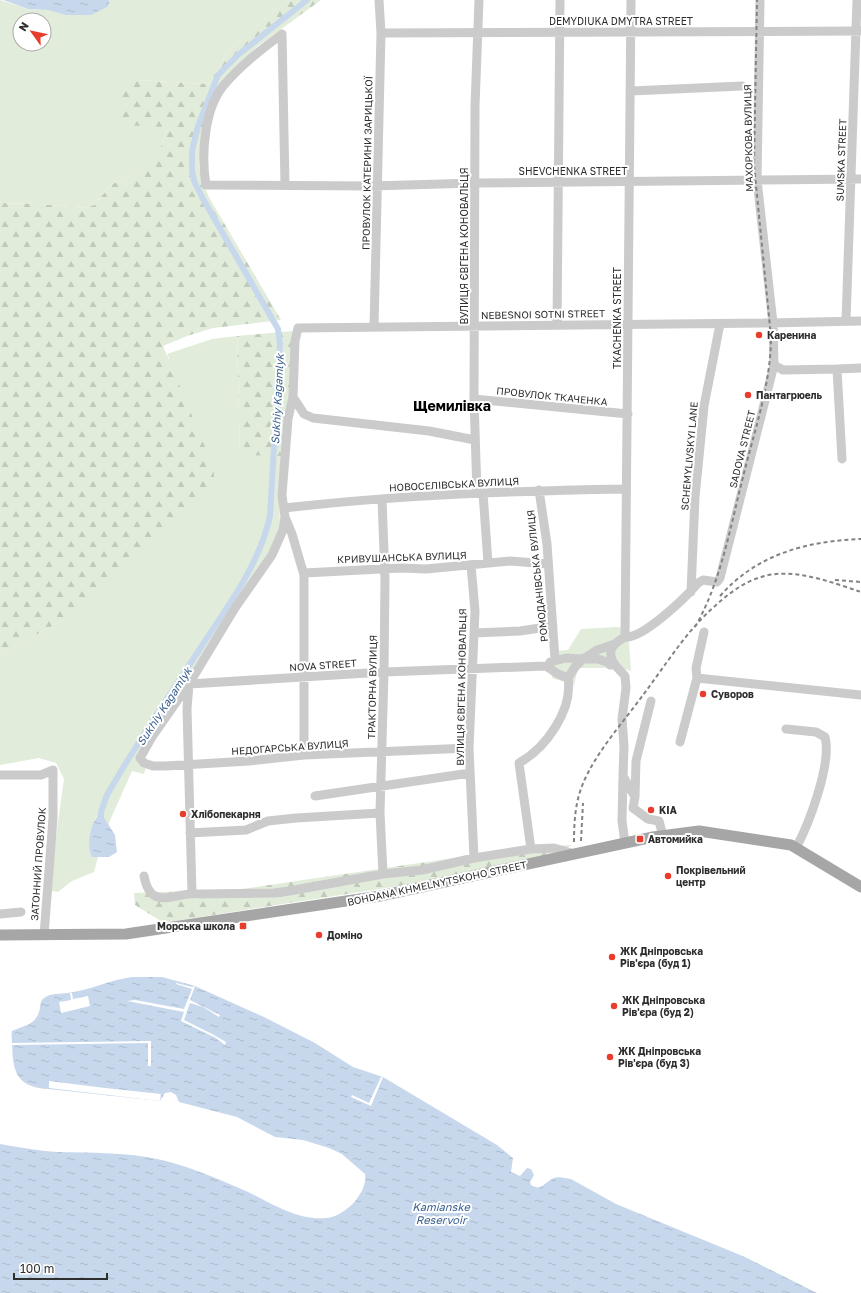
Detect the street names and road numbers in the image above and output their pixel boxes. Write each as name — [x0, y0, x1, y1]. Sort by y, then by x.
street label: DEMYDIUKA DMYTRA STREET — [549, 15, 693, 27]
street label: ПРОВУЛОК КАТЕРИНИ ЗАРИЦЬКОЇ — [358, 75, 375, 250]
street label: МАХОРКОВА ВУЛИЦЯ — [741, 84, 755, 192]
street label: SUMSKA STREET — [834, 118, 848, 202]
street label: SHEVCHENKA STREET — [519, 165, 627, 177]
street label: ВУЛИЦЯ ЄВГЕНА КОНОВАЛЬЦЯ — [458, 167, 470, 325]
street label: TKACHENKA STREET — [611, 267, 623, 369]
street label: NEBESNOI SOTNI STREET — [481, 307, 605, 321]
street label: ПРОВУЛОК ТКАЧЕНКА — [496, 384, 608, 408]
street label: SCHEMYLIVSKYI LANE — [678, 401, 700, 511]
street label: SADOVA STREET — [727, 409, 757, 489]
street label: НОВОСЕЛІВСЬКА ВУЛИЦЯ — [389, 475, 519, 493]
street label: РОМОДАНІВСЬКА ВУЛИЦЯ — [524, 509, 550, 643]
street label: КРИВУШАНСЬКА ВУЛИЦЯ — [337, 549, 467, 565]
street label: ВУЛИЦЯ ЄВГЕНА КОНОВАЛЬЦЯ — [454, 608, 468, 766]
street label: ТРАКТОРНА ВУЛИЦЯ — [365, 635, 379, 739]
street label: NOVA STREET — [289, 657, 357, 673]
street label: НЕДОГАРСЬКА ВУЛИЦЯ — [231, 737, 349, 757]
street label: ЗАТОННИЙ ПРОВУЛОК — [28, 807, 48, 921]
street label: BOHDANA KHMELNYTSKOHO STREET — [346, 858, 528, 908]

